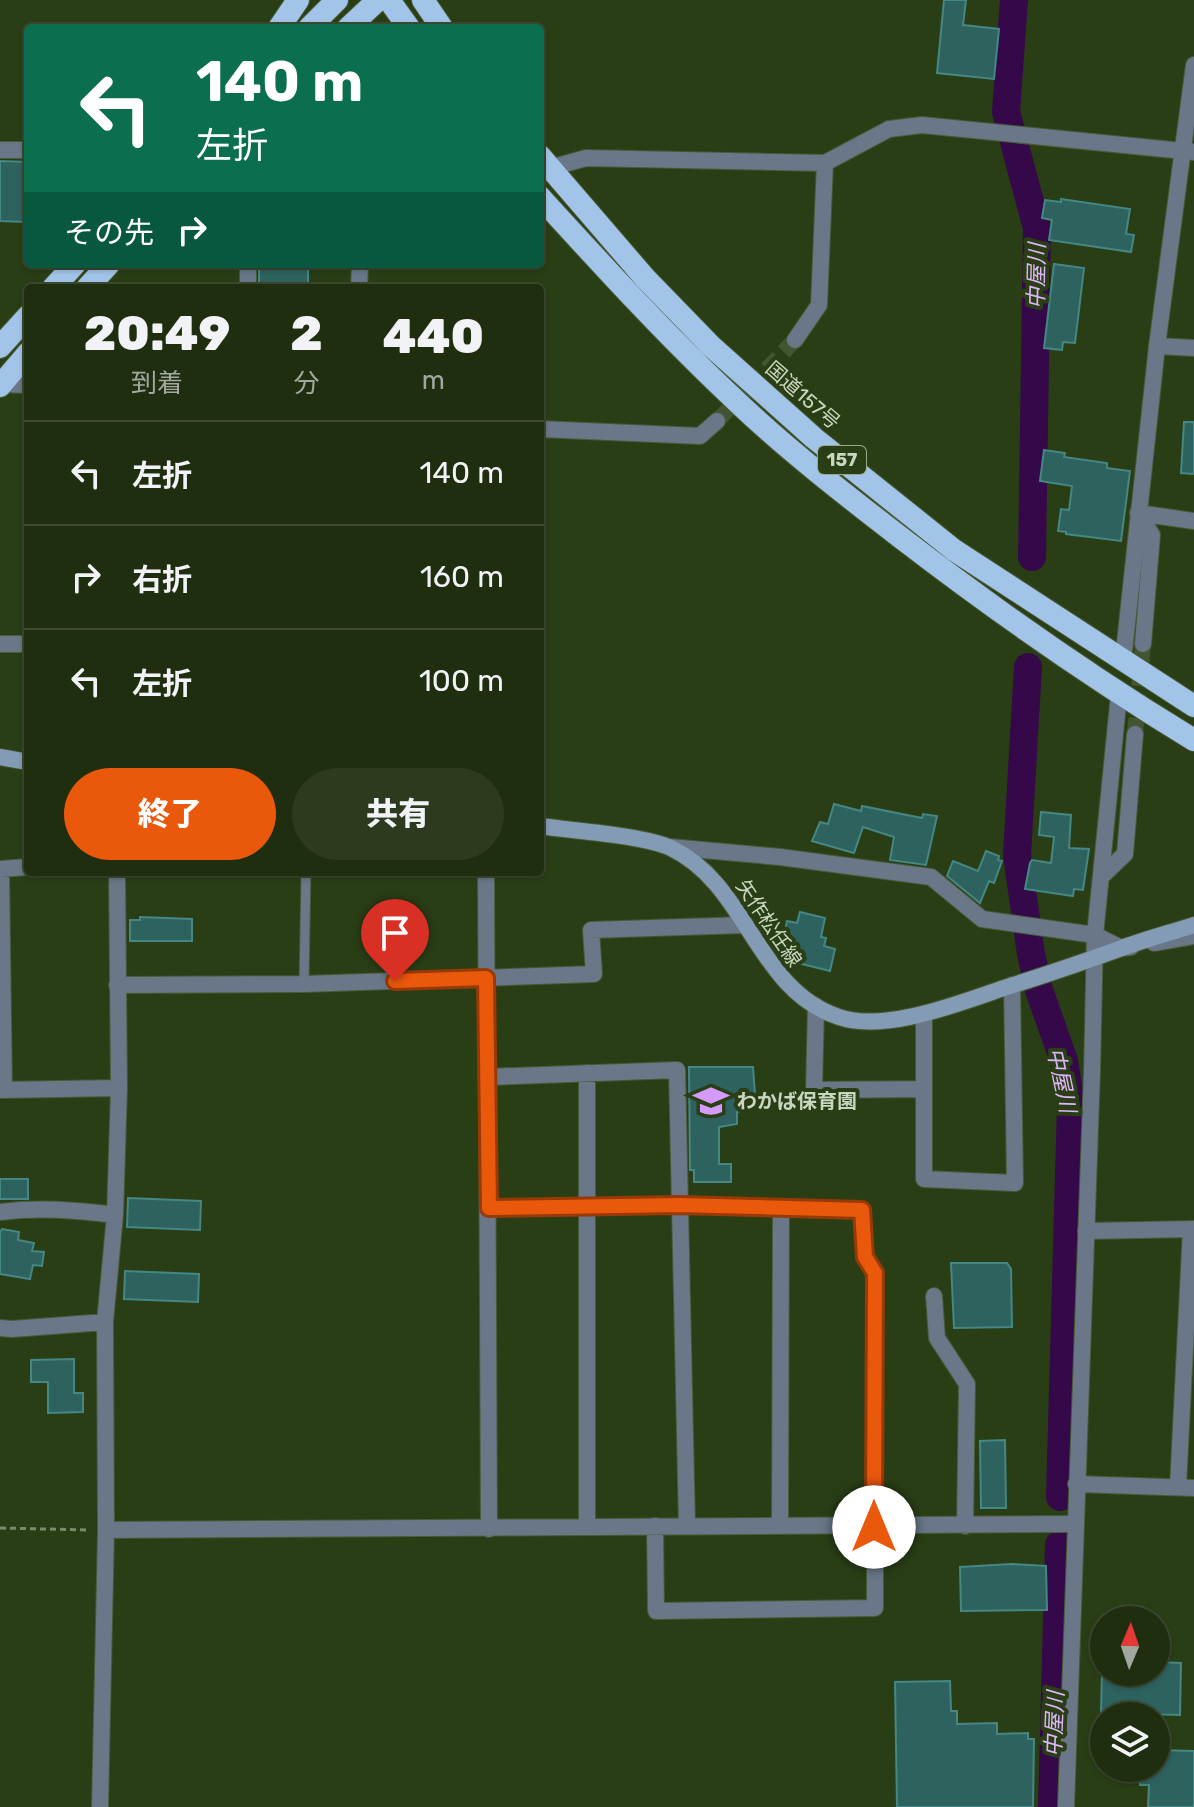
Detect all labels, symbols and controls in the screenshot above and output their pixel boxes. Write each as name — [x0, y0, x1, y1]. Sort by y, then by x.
text: 140 m — [196, 49, 363, 115]
icon: left — [64, 56, 168, 160]
text: 左折 — [196, 124, 268, 167]
icon: right — [170, 208, 214, 252]
text: その先 — [64, 215, 154, 251]
water label: 中屋川 — [1022, 241, 1051, 309]
text: 20:49 — [84, 305, 230, 362]
text: 2 — [290, 305, 323, 362]
text: 440 — [383, 308, 484, 365]
street label: 国道157号 — [761, 356, 845, 434]
text: m — [422, 365, 445, 396]
text: 到着 — [131, 368, 183, 399]
text: 分 — [293, 368, 319, 399]
road number: 157 — [818, 446, 866, 474]
icon: left — [64, 451, 108, 495]
text: 140 m — [419, 455, 504, 491]
text: 左折 — [132, 458, 192, 494]
icon: right — [64, 555, 108, 599]
text: 160 m — [420, 559, 504, 595]
text: 右折 — [132, 562, 192, 598]
icon: left — [64, 659, 108, 703]
text: 100 m — [419, 663, 504, 699]
text: 左折 — [132, 666, 192, 702]
button: 終了 — [64, 768, 276, 860]
button: 共有 — [292, 768, 504, 860]
street label: 矢作松任線 — [731, 875, 807, 971]
pin — [361, 899, 429, 981]
icon: arrive — [373, 911, 417, 955]
water label: 中屋川 — [1041, 1045, 1082, 1117]
school or university icon: わかば保育園 — [692, 1082, 730, 1120]
place label: わかば保育園 — [737, 1089, 857, 1113]
position arrow — [832, 1485, 916, 1569]
north arrow — [1090, 1606, 1170, 1686]
map controls — [1090, 1606, 1170, 1782]
water label: 中屋川 — [1040, 1689, 1069, 1757]
button: layers — [1090, 1702, 1170, 1782]

